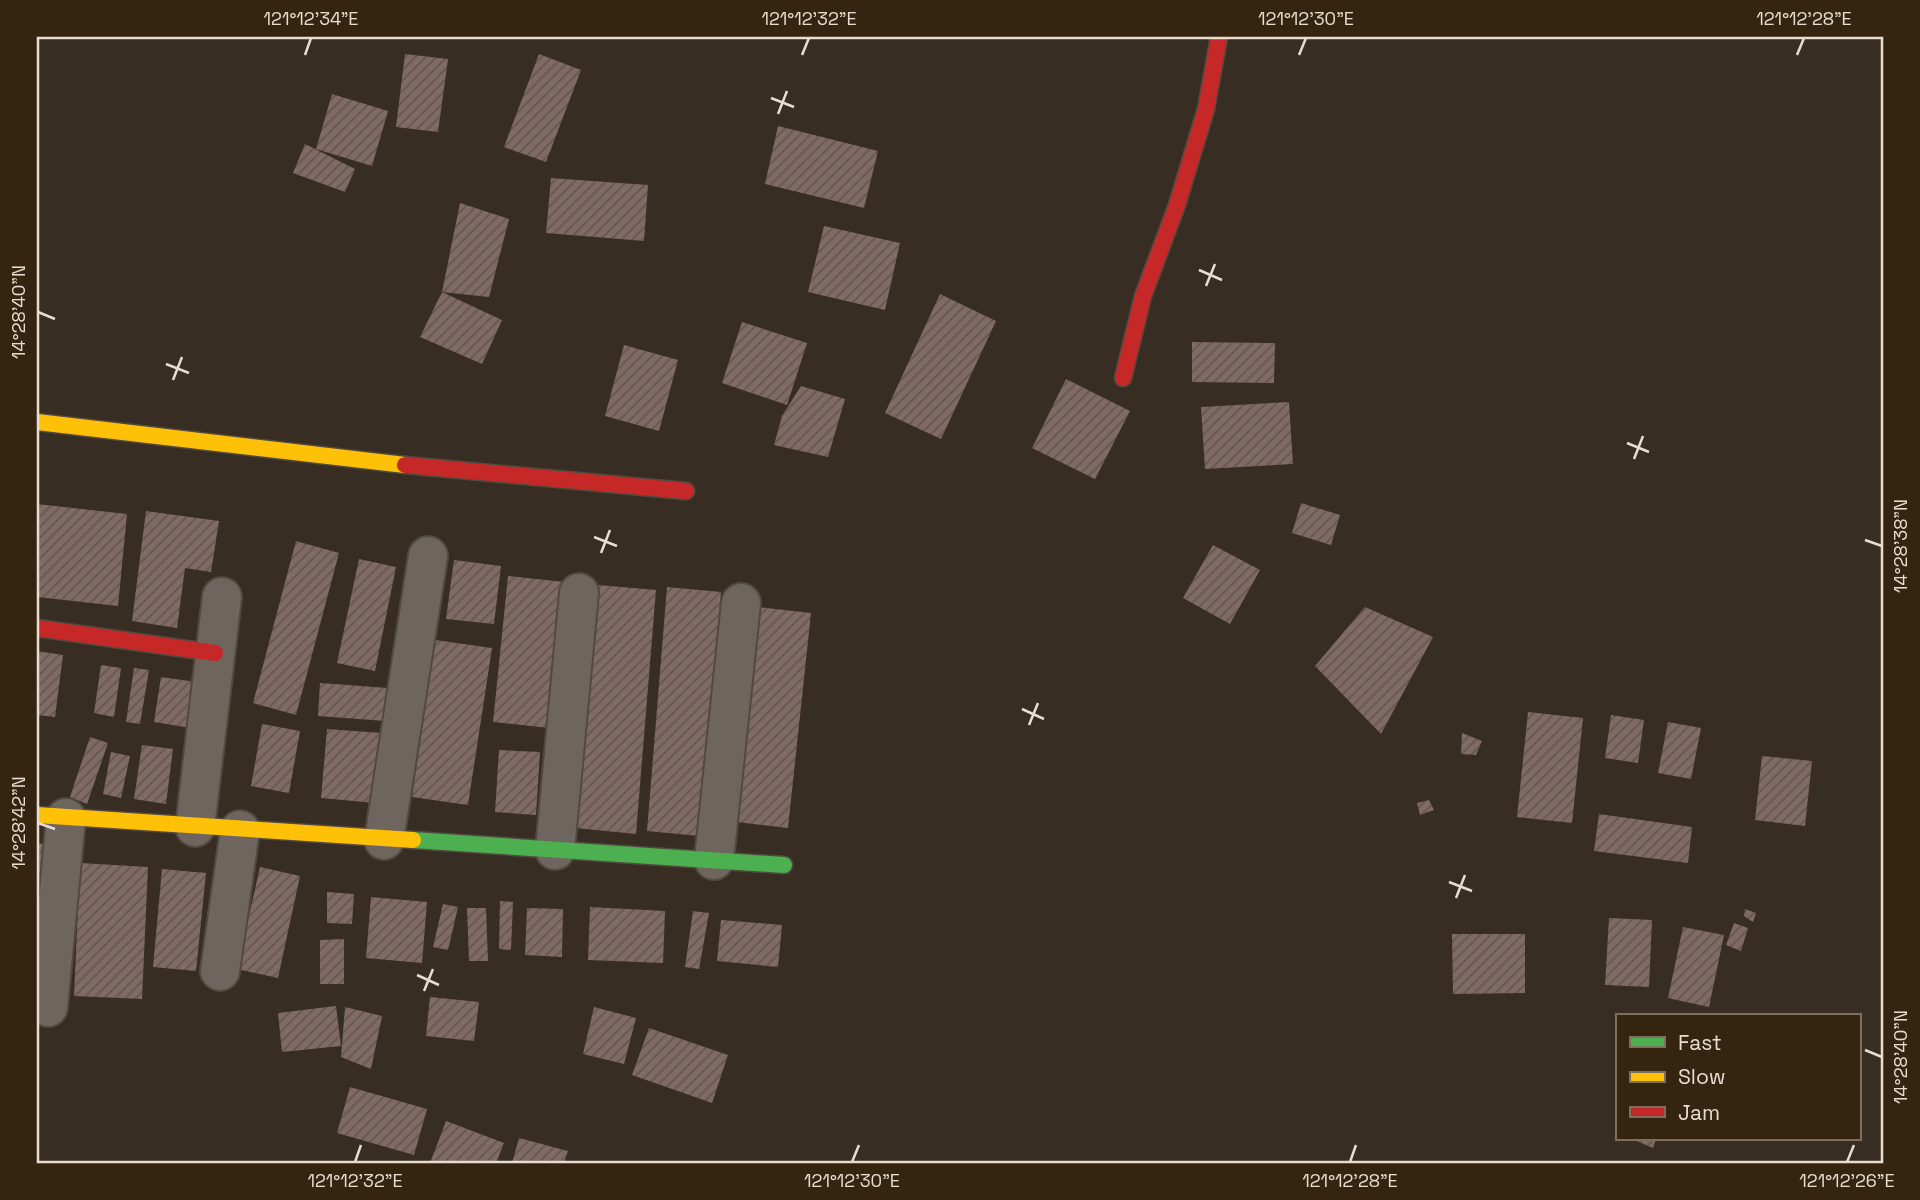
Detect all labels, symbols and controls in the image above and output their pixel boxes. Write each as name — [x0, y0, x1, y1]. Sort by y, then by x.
text: 121°12'34"E — [264, 7, 358, 30]
text: 121°12'32"E — [761, 7, 857, 30]
text: 121°12'30"E — [1258, 7, 1354, 30]
text: 121°12'28"E — [1756, 7, 1852, 30]
text: 14°28'40"N — [7, 265, 30, 359]
text: 14°28'38"N — [1889, 499, 1912, 593]
text: 14°28'42"N — [7, 776, 30, 870]
text: 14°28'40"N — [1889, 1010, 1912, 1104]
legend — [1616, 1014, 1860, 1140]
text: Fast — [1678, 1029, 1722, 1056]
text: Slow — [1678, 1063, 1726, 1090]
text: Jam — [1678, 1099, 1720, 1126]
text: 121°12'32"E — [307, 1169, 403, 1192]
text: 121°12'30"E — [804, 1169, 900, 1192]
text: 121°12'28"E — [1302, 1169, 1398, 1192]
text: 121°12'26"E — [1799, 1169, 1895, 1192]

